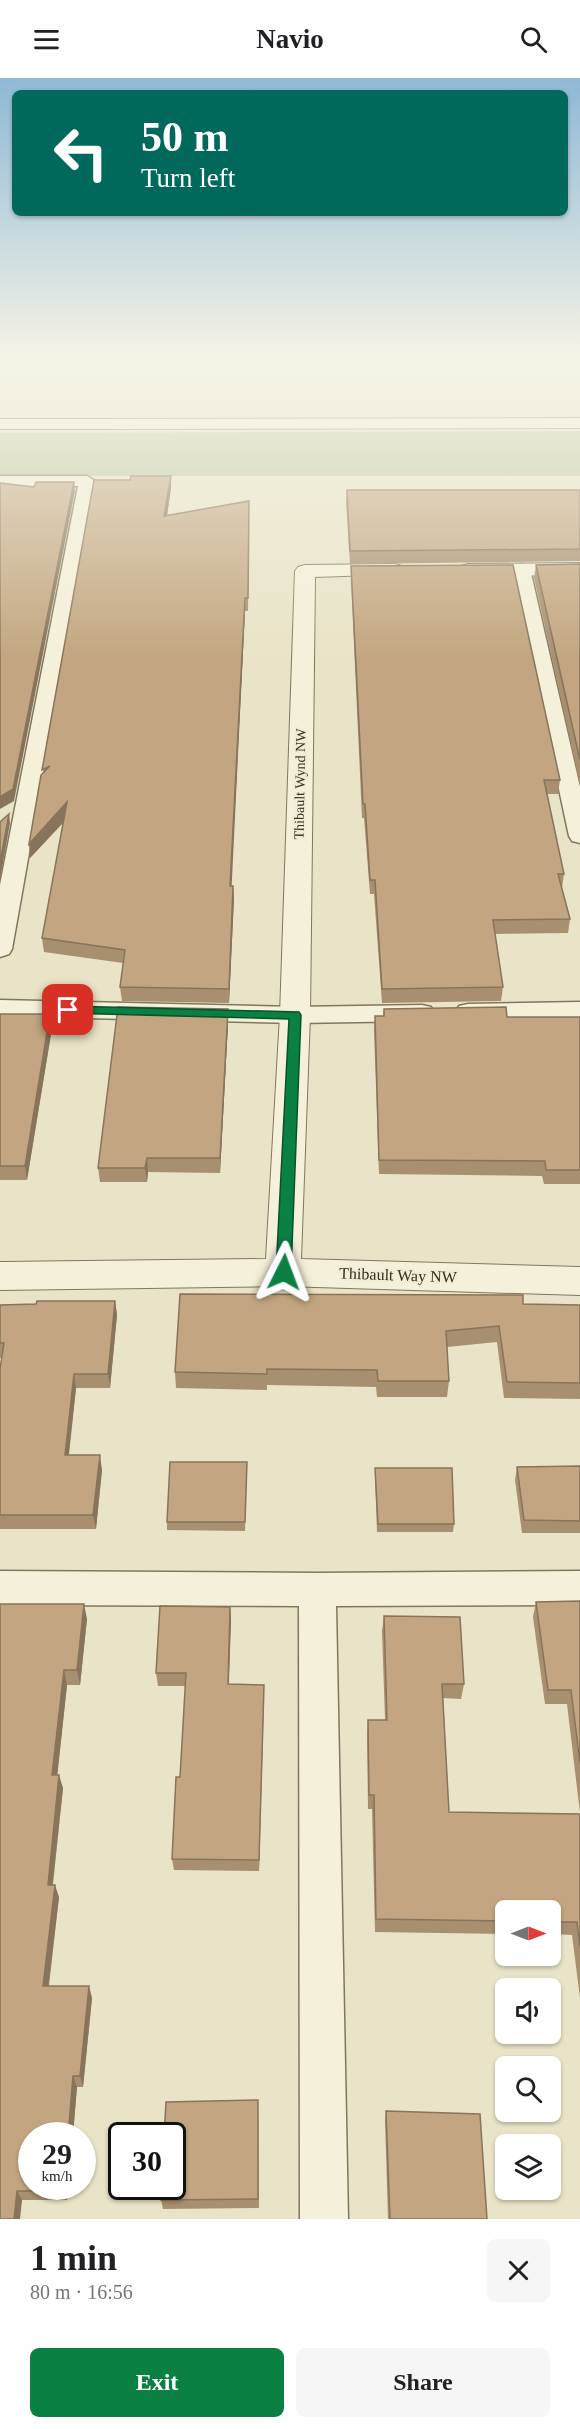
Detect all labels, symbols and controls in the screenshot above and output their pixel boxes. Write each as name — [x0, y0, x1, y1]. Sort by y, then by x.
icon: menu — [30, 23, 63, 56]
icon: search — [517, 23, 550, 56]
text: Navio — [256, 24, 324, 54]
icon: left — [42, 114, 120, 192]
text: 50 m — [141, 114, 229, 160]
text: Turn left — [141, 163, 235, 193]
street label: Thibault Wynd NW — [292, 728, 308, 840]
pin — [42, 984, 93, 1035]
icon: arrive — [51, 993, 84, 1026]
position arrow — [252, 1240, 316, 1304]
street label: Thibault Way NW — [339, 1264, 458, 1287]
north arrow — [495, 1900, 561, 1966]
map controls — [495, 1900, 561, 2200]
button: sound — [495, 1978, 561, 2044]
button: search — [495, 2056, 561, 2122]
speed limit sign: 30 — [108, 2122, 186, 2200]
button: layers — [495, 2134, 561, 2200]
text: 29 — [42, 2137, 72, 2170]
text: km/h — [42, 2168, 72, 2184]
text: 1 min — [30, 2238, 117, 2278]
button: close — [487, 2239, 550, 2302]
text: 80 m · 16:56 — [30, 2281, 133, 2303]
button: Exit — [30, 2348, 284, 2417]
button: Share — [296, 2348, 550, 2417]

